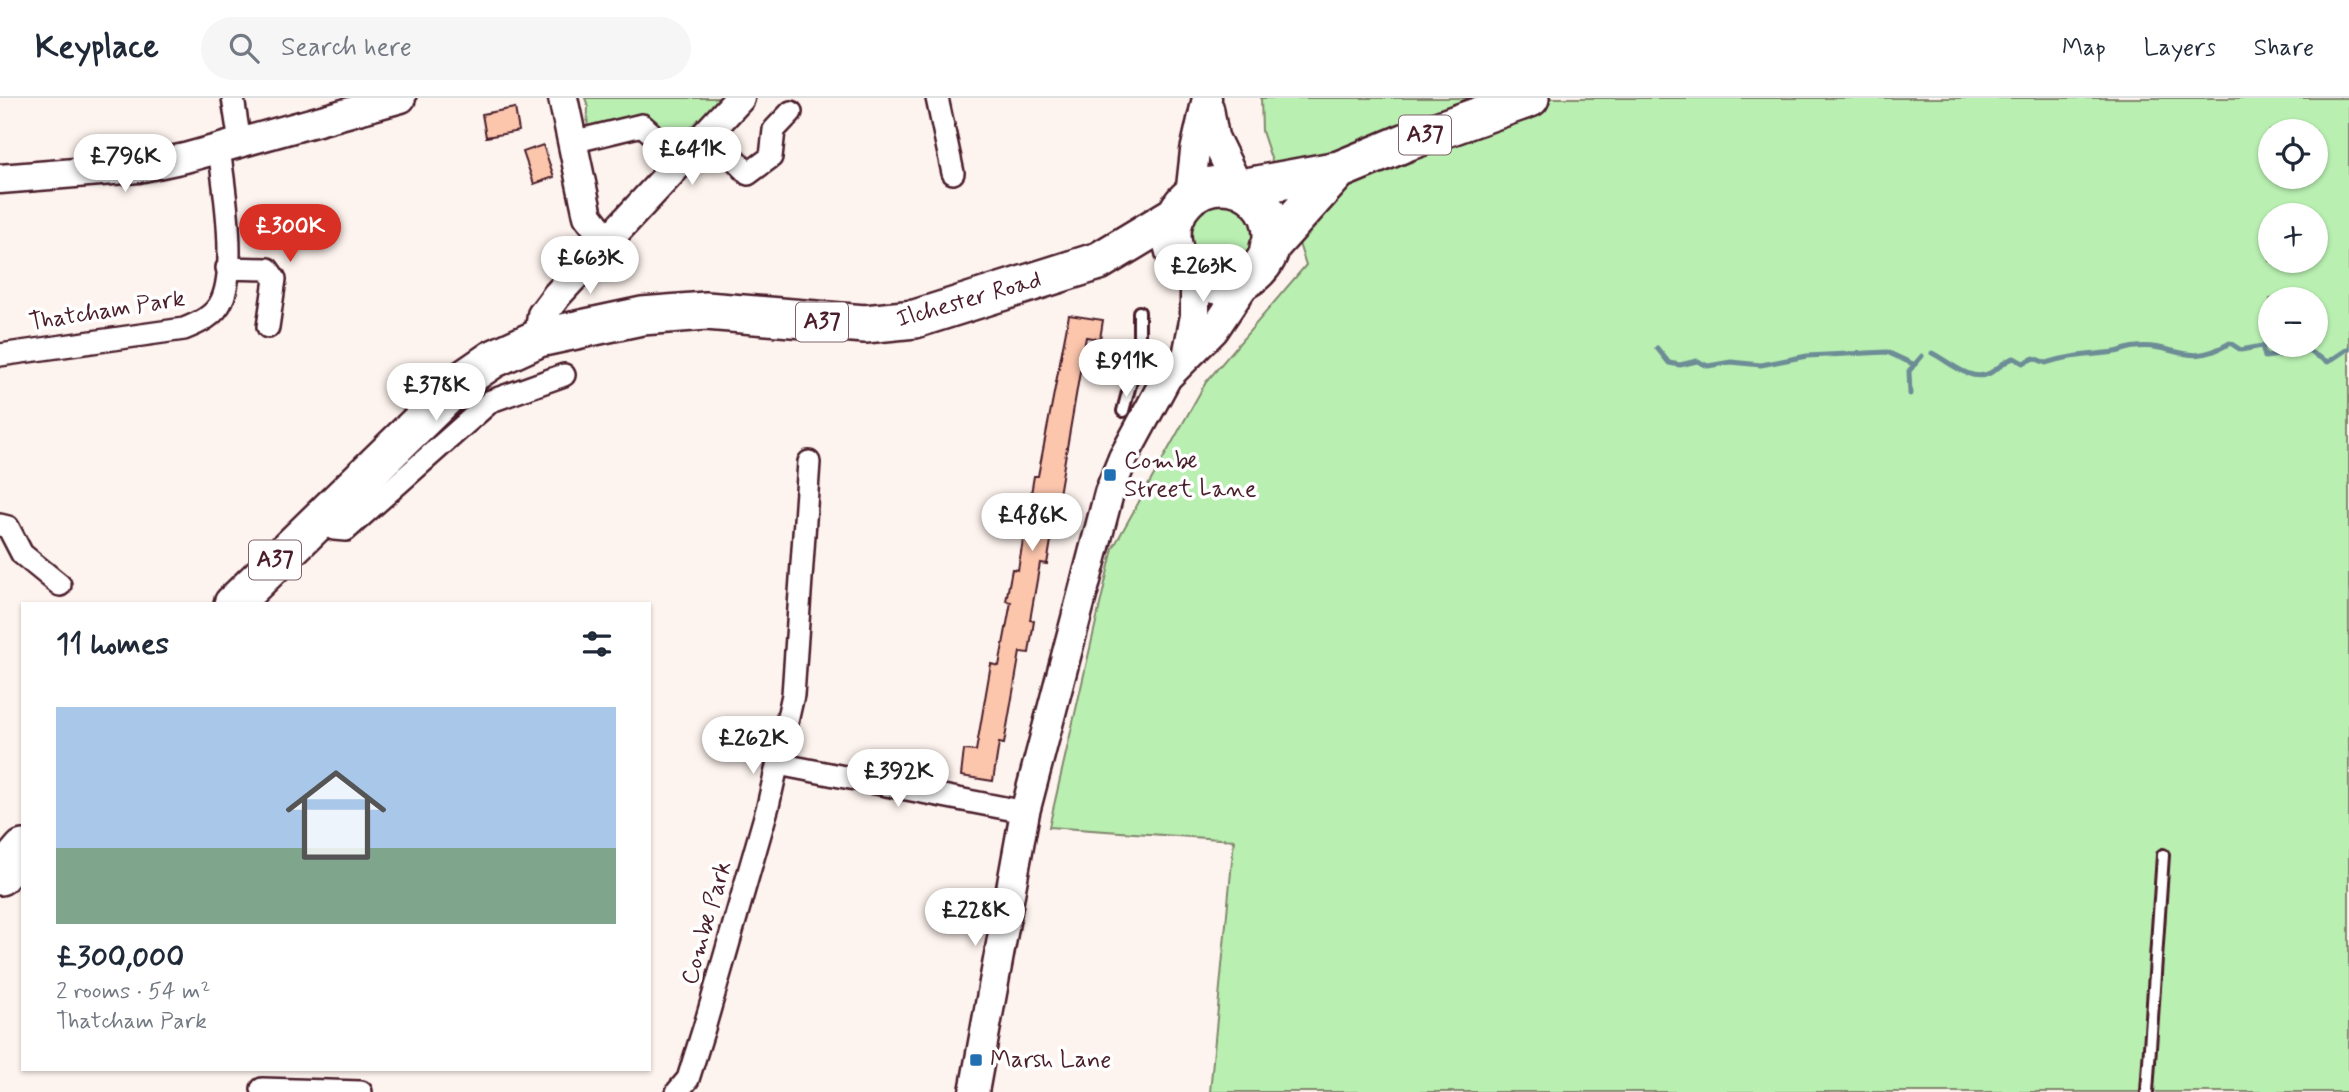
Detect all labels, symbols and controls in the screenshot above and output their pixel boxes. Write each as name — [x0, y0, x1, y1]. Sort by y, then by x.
search box — [201, 17, 691, 80]
text: Keyplace — [35, 26, 159, 70]
icon: search — [225, 29, 263, 67]
text: Search here — [281, 31, 412, 65]
text: Map — [2062, 33, 2106, 64]
text: Layers — [2144, 33, 2216, 64]
text: Share — [2254, 33, 2314, 64]
road number: A37 — [1399, 116, 1451, 154]
map controls — [2258, 119, 2328, 357]
button: locate — [2258, 119, 2328, 189]
pin: £641K — [643, 127, 741, 187]
pin: £796K — [76, 134, 174, 194]
text: £641K — [658, 135, 726, 165]
text: £796K — [90, 142, 160, 172]
button: + — [2258, 203, 2328, 273]
pin: £300K — [241, 204, 339, 264]
text: £300K — [255, 212, 325, 242]
pin: £663K — [541, 236, 639, 296]
text: £663K — [557, 244, 623, 274]
pin: £263K — [1154, 244, 1252, 304]
text: £263K — [1170, 252, 1236, 282]
street label: Ilchester Road — [893, 265, 1045, 335]
street label: Thatcham Park — [27, 283, 187, 339]
button: − — [2258, 287, 2328, 357]
road number: A37 — [796, 302, 848, 342]
pin: £911K — [1077, 340, 1175, 399]
text: £911K — [1095, 347, 1157, 377]
pin: £378K — [387, 364, 485, 423]
text: £378K — [403, 371, 469, 401]
place label: Combe Street Lane — [1124, 446, 1257, 505]
marker: Combe Street Lane — [1102, 467, 1118, 483]
pin: £486K — [983, 494, 1081, 553]
text: £486K — [997, 501, 1067, 531]
road number: A37 — [249, 540, 301, 580]
text: 11 homes — [56, 625, 169, 664]
icon: filters — [578, 625, 616, 663]
pin: £262K — [704, 716, 802, 776]
text: £262K — [718, 724, 788, 754]
pin: £392K — [849, 750, 947, 809]
icon: home — [273, 752, 399, 878]
text: £392K — [863, 757, 933, 787]
street label: Combe Park — [675, 857, 740, 989]
pin: £228K — [926, 888, 1024, 948]
text: £228K — [941, 896, 1009, 926]
text: £300,000 — [56, 938, 184, 977]
text: 2 rooms · 54 m² — [56, 977, 210, 1007]
text: Thatcham Park — [56, 1007, 207, 1037]
place label: Marsh Lane — [990, 1045, 1111, 1076]
marker: Marsh Lane — [968, 1052, 984, 1068]

